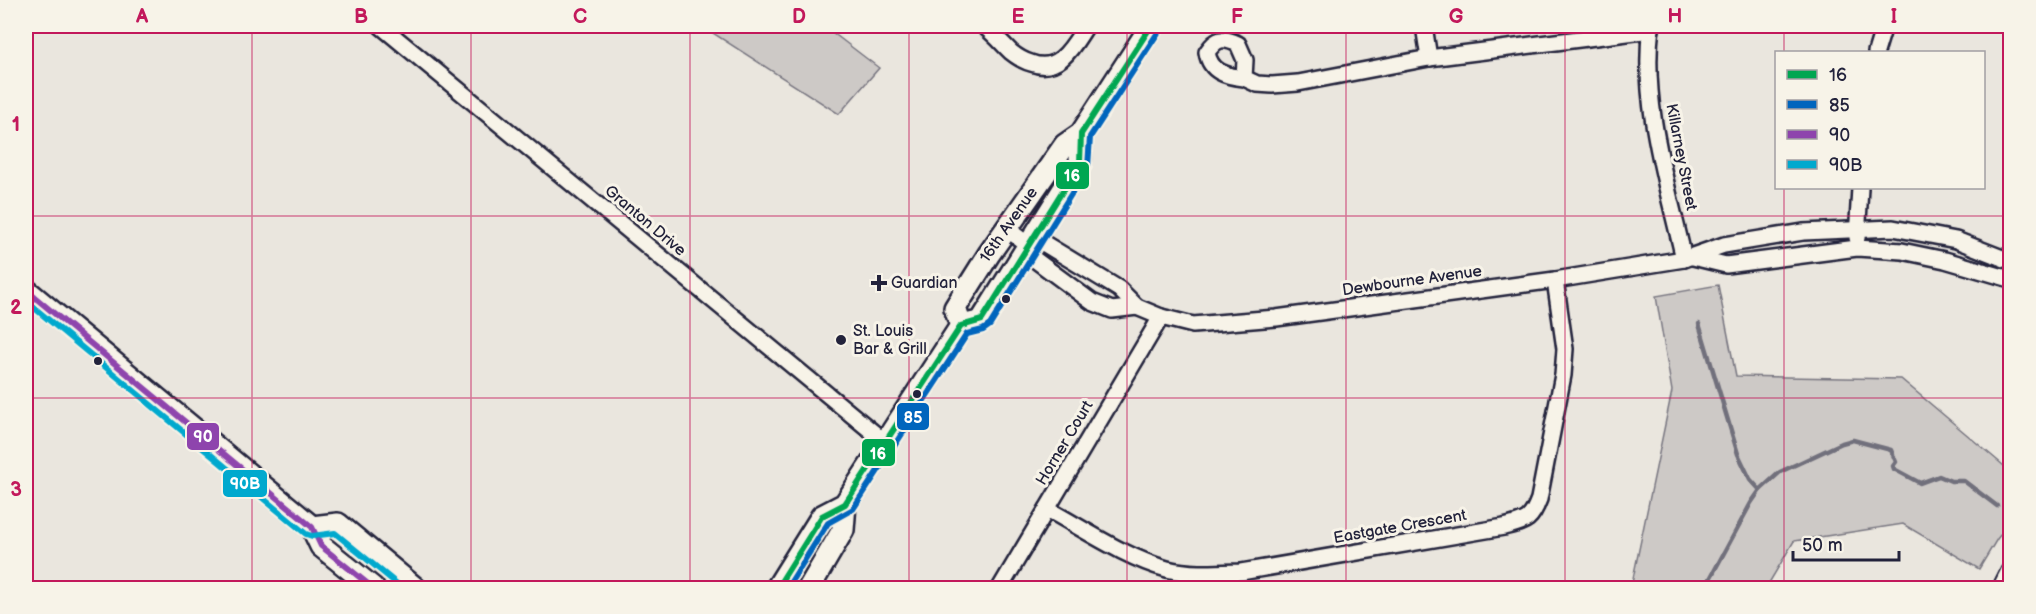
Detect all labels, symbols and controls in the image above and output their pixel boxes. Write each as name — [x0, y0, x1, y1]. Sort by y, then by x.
text: A — [135, 5, 149, 29]
text: B — [354, 5, 368, 29]
text: C — [573, 5, 587, 29]
text: D — [792, 5, 806, 29]
text: E — [1012, 5, 1025, 29]
text: F — [1231, 5, 1243, 29]
text: G — [1449, 5, 1464, 29]
text: H — [1668, 5, 1682, 29]
text: I — [1891, 5, 1897, 29]
legend — [1775, 51, 1985, 189]
text: 16 — [1829, 65, 1847, 86]
text: 85 — [1829, 95, 1850, 116]
street label: Killarney Street — [1661, 102, 1701, 212]
text: 1 — [12, 113, 20, 137]
text: 90 — [1829, 125, 1850, 146]
text: 90B — [1829, 155, 1862, 176]
line badge: 16 — [1055, 161, 1090, 190]
text: 16 — [1064, 167, 1081, 186]
street label: Granton Drive — [601, 182, 690, 261]
street label: 16th Avenue — [976, 183, 1042, 266]
street label: Dewbourne Avenue — [1341, 262, 1484, 300]
place label: Guardian — [891, 274, 957, 293]
marker: Guardian — [872, 276, 886, 290]
unlabelled marker — [1000, 293, 1012, 305]
text: 2 — [10, 296, 22, 320]
place label: St. Louis Bar & Grill — [853, 322, 927, 359]
marker: St. Louis Bar & Grill — [834, 333, 848, 347]
unlabelled marker — [92, 355, 104, 367]
unlabelled marker — [911, 388, 923, 400]
street label: Horner Court — [1032, 397, 1098, 489]
line badge: 85 — [896, 402, 930, 431]
text: 85 — [904, 409, 922, 428]
line badge: 90 — [186, 422, 220, 451]
text: 90 — [193, 428, 213, 447]
line badge: 16 — [861, 438, 896, 467]
text: 16 — [870, 445, 887, 464]
line badge: 90B — [222, 469, 268, 498]
text: 90B — [230, 475, 260, 494]
text: 3 — [10, 478, 22, 502]
street label: Eastgate Crescent — [1332, 506, 1468, 548]
scale bar — [1793, 524, 1900, 562]
text: 50 m — [1802, 535, 1843, 556]

